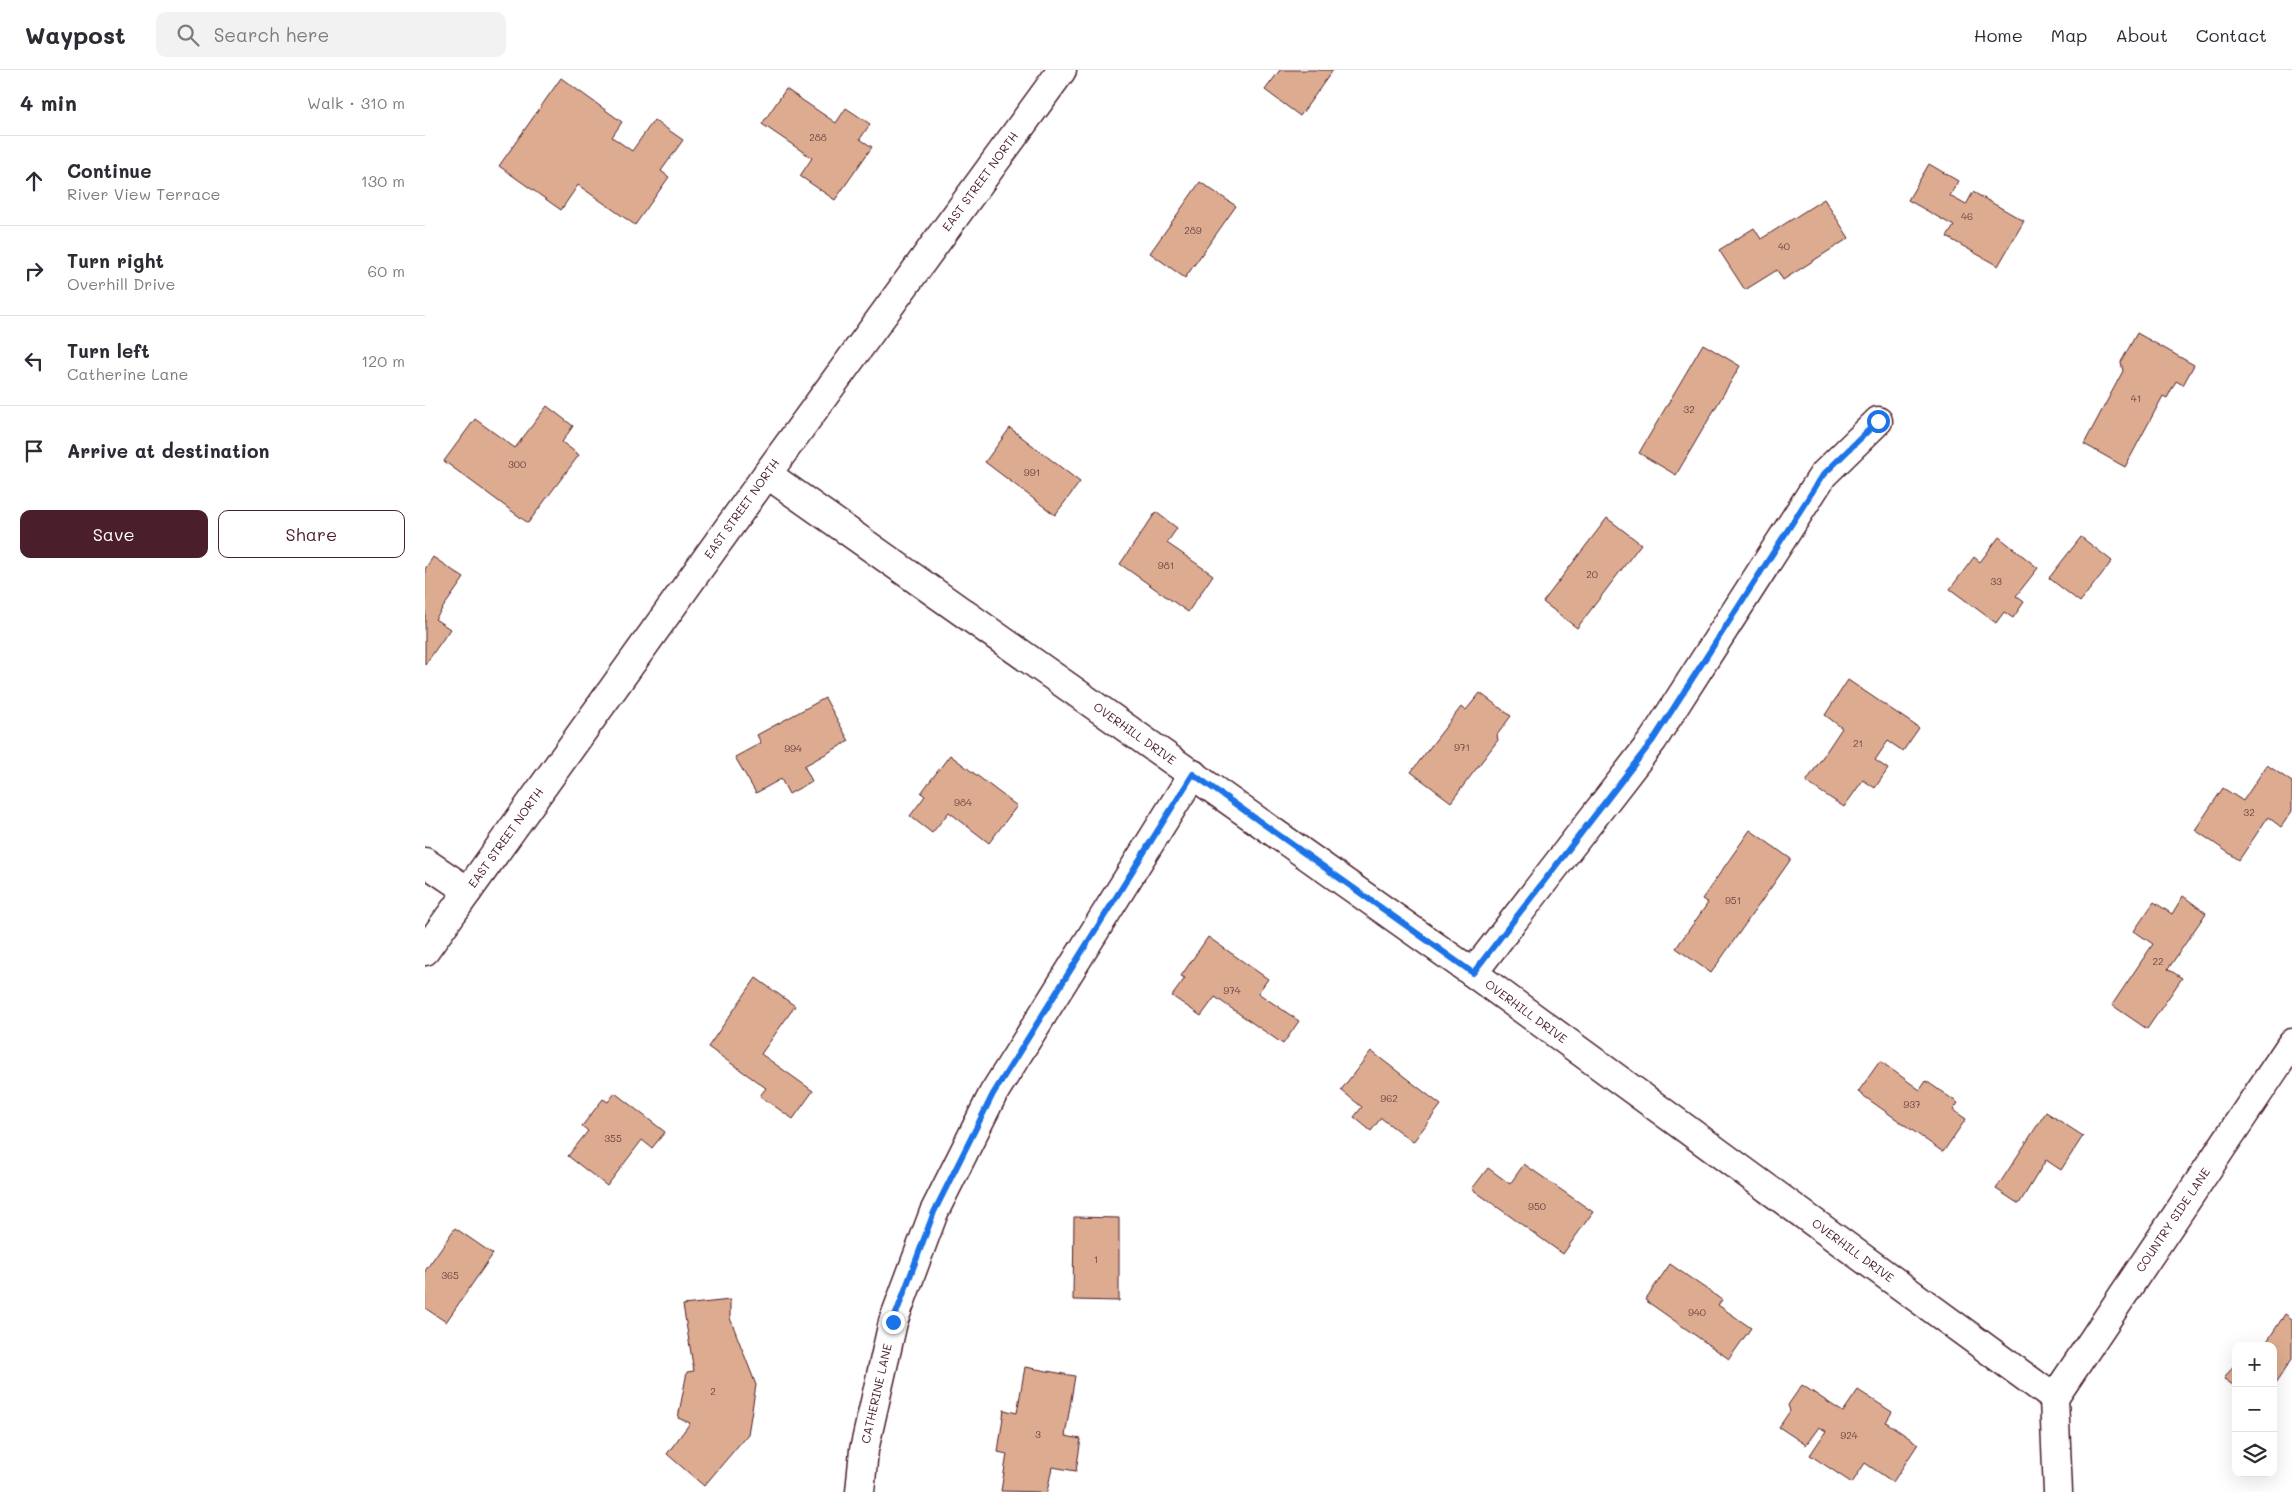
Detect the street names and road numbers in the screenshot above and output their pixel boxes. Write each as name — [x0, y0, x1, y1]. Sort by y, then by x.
street label: EAST STREET NORTH — [938, 128, 1021, 234]
street label: EAST STREET NORTH — [700, 455, 783, 561]
street label: OVERHILL DRIVE — [1090, 698, 1180, 768]
street label: EAST STREET NORTH — [464, 784, 546, 891]
street label: OVERHILL DRIVE — [1482, 975, 1571, 1046]
street label: COUNTRY SIDE LANE — [2132, 1164, 2213, 1275]
street label: OVERHILL DRIVE — [1809, 1215, 1898, 1285]
street label: CATHERINE LANE — [857, 1342, 895, 1445]

